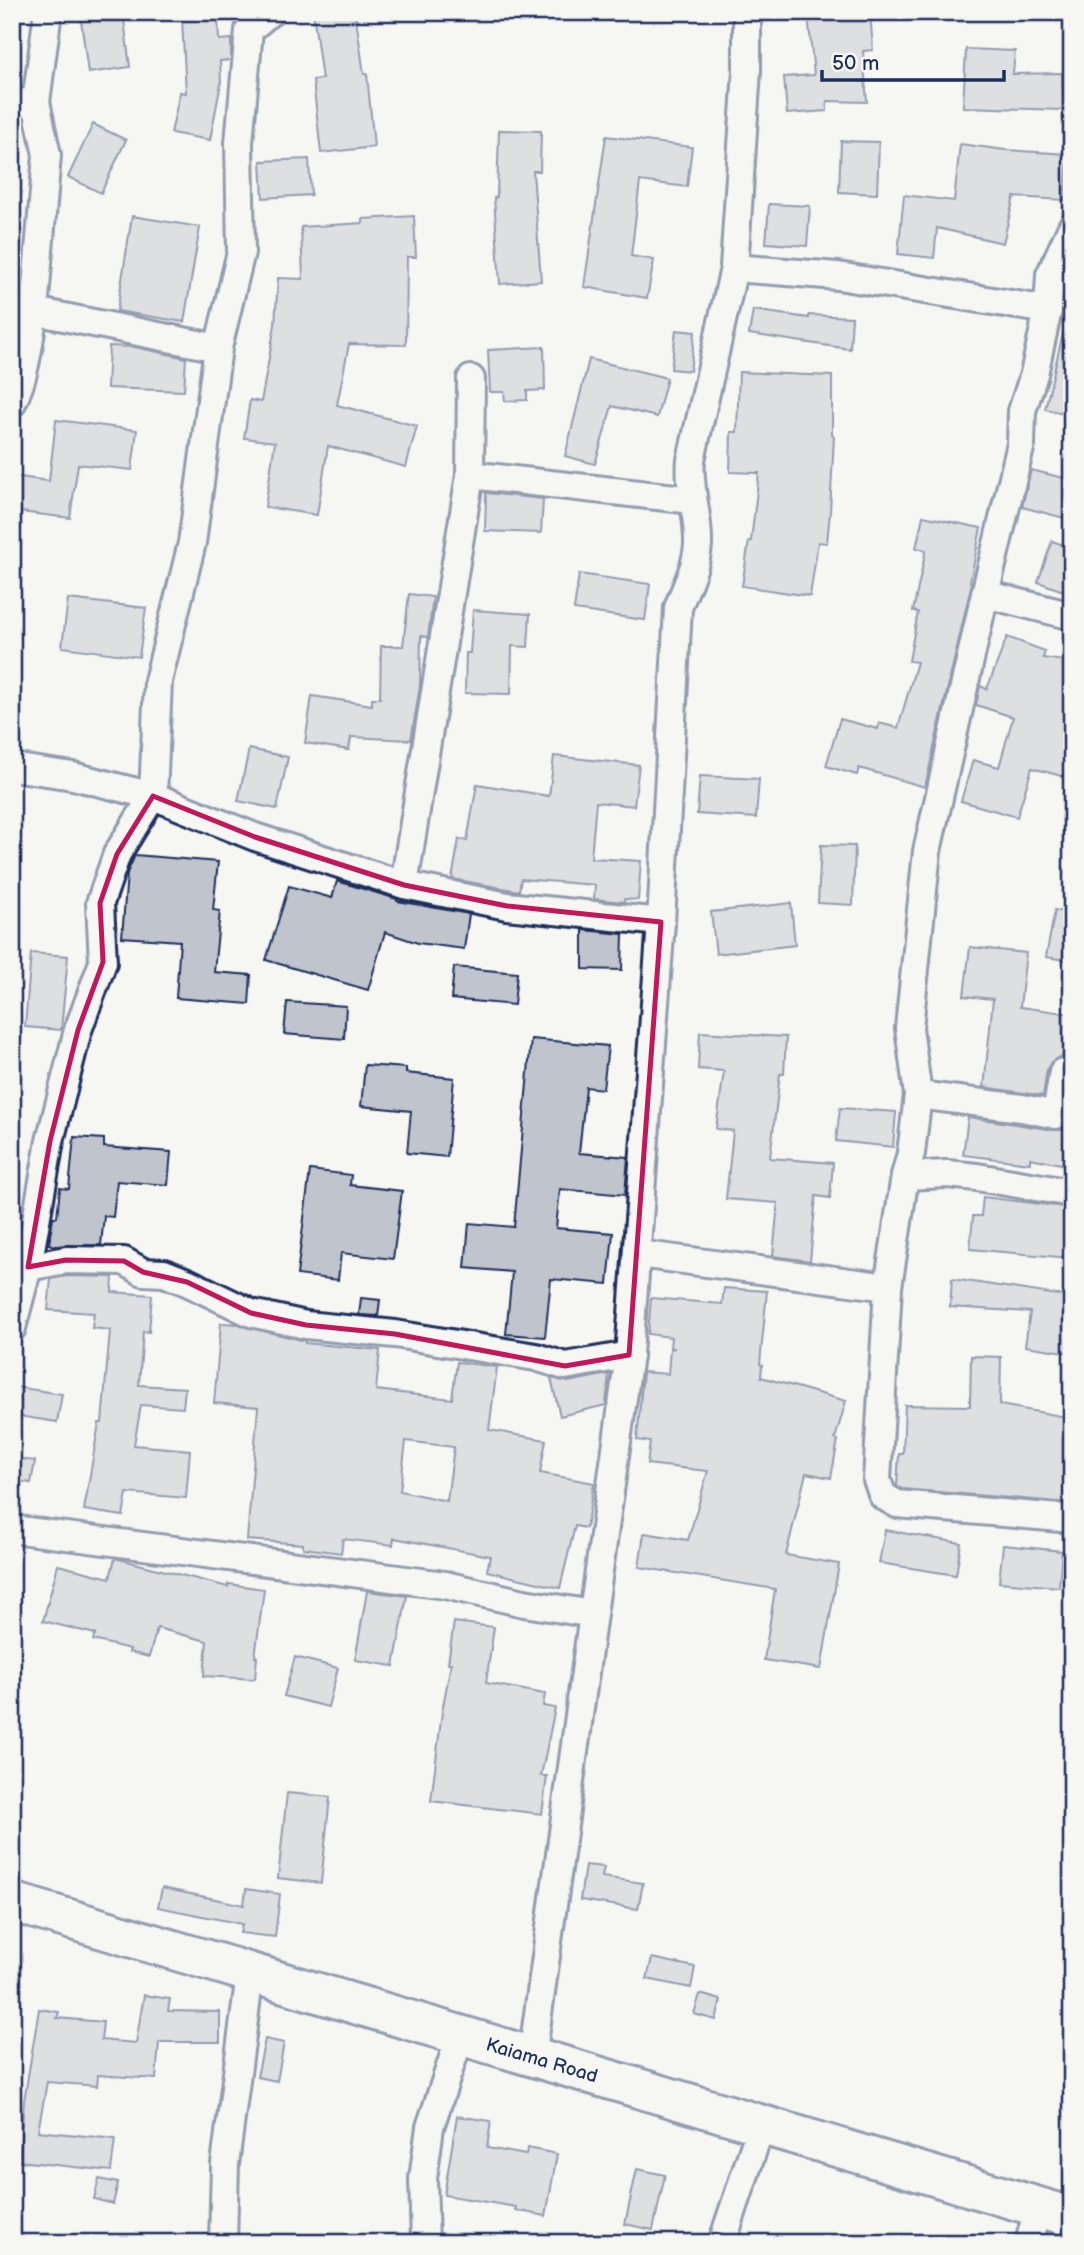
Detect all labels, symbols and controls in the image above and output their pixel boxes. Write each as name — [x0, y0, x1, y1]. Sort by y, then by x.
scale bar — [822, 38, 1004, 82]
text: 50 m — [832, 51, 879, 76]
street label: Kaiama Road — [483, 2033, 600, 2088]

